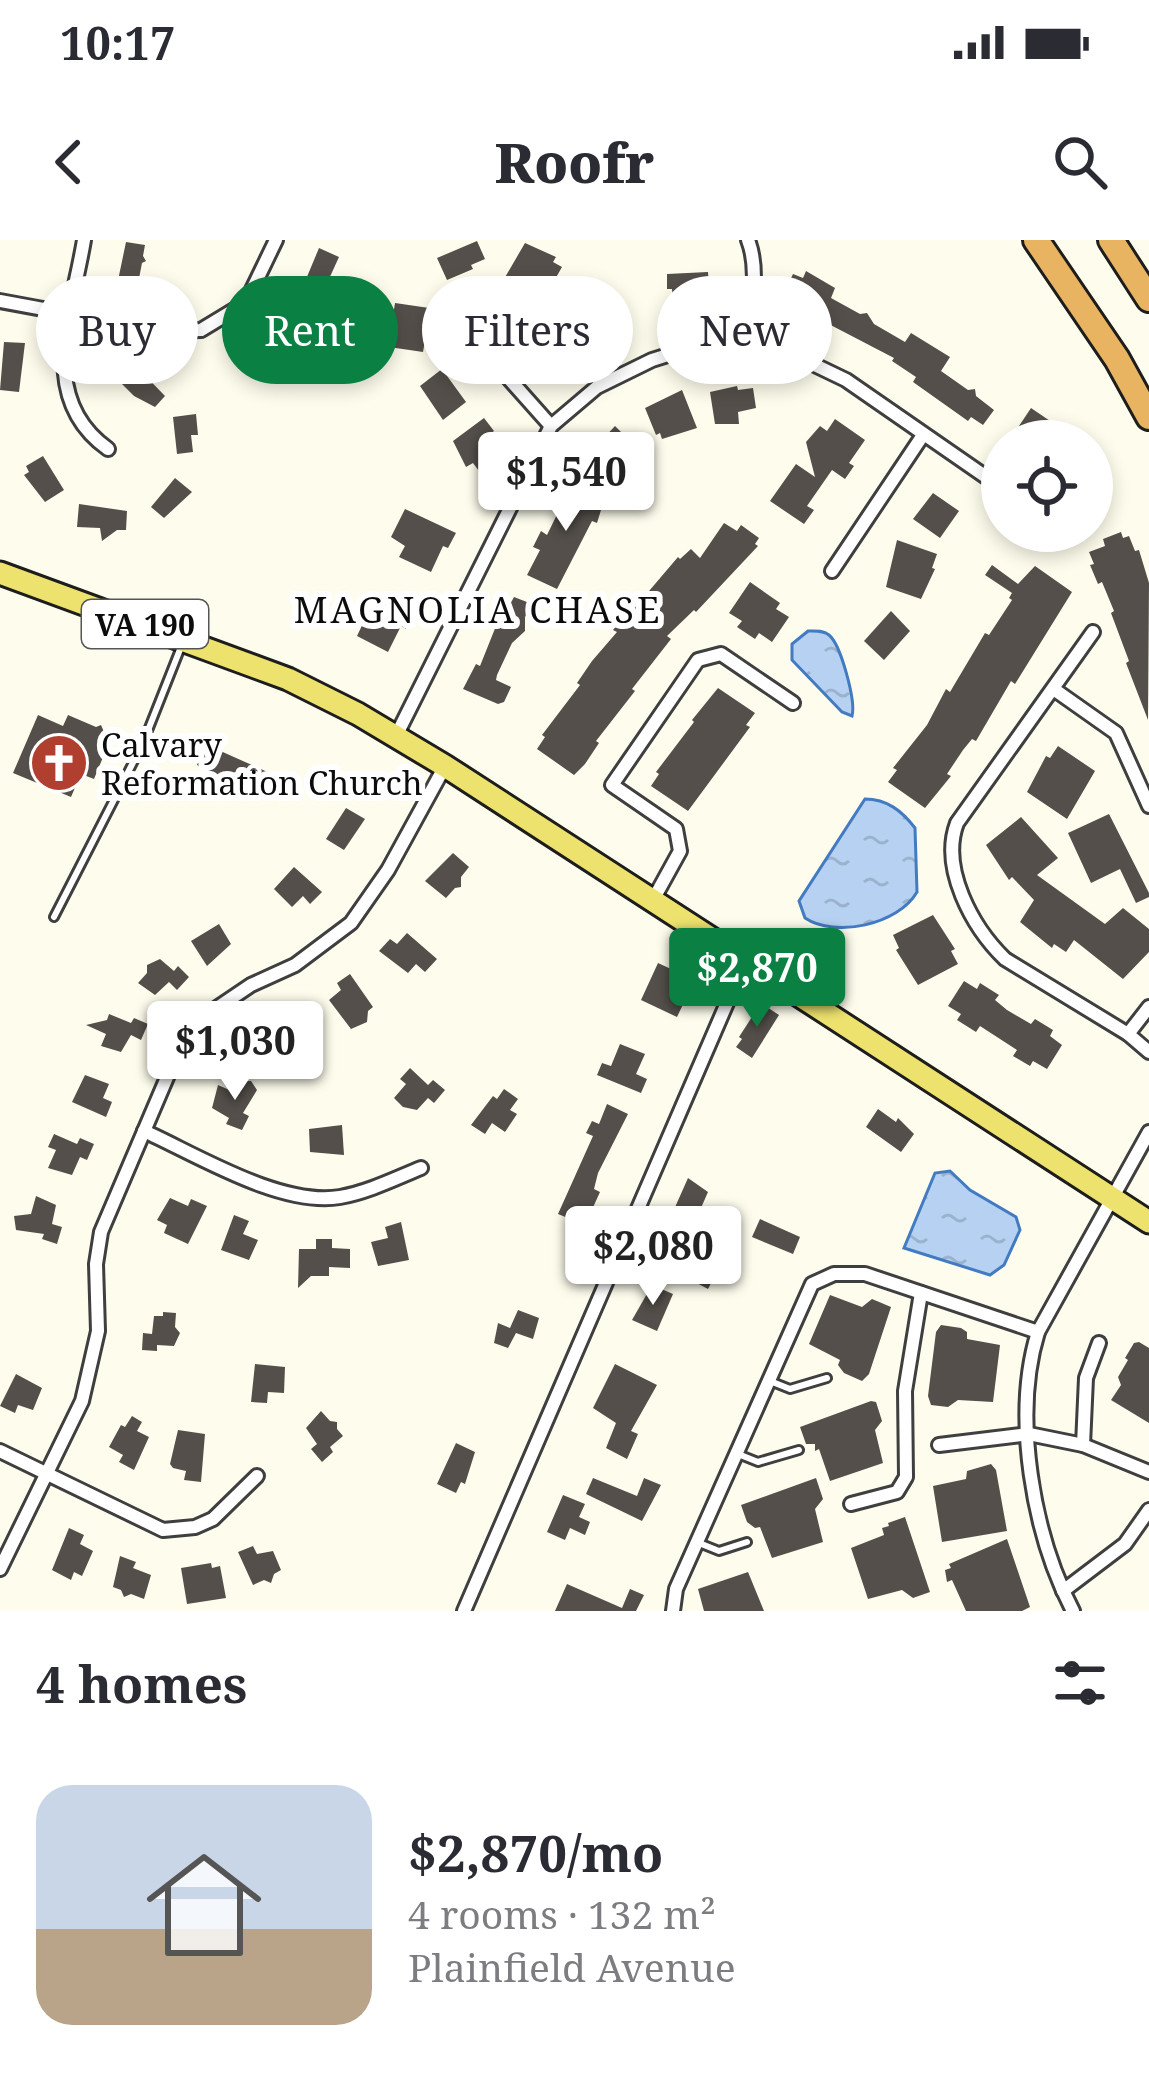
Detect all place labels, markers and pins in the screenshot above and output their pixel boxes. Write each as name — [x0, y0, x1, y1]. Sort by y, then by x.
pin: $1,540 — [468, 432, 664, 534]
place label: Calvary Reformation Church — [101, 722, 423, 805]
church icon: Calvary Reformation Church — [28, 732, 90, 794]
pin: $2,870 — [659, 928, 855, 1030]
pin: $1,030 — [137, 1001, 333, 1103]
pin: $2,080 — [555, 1206, 751, 1308]

